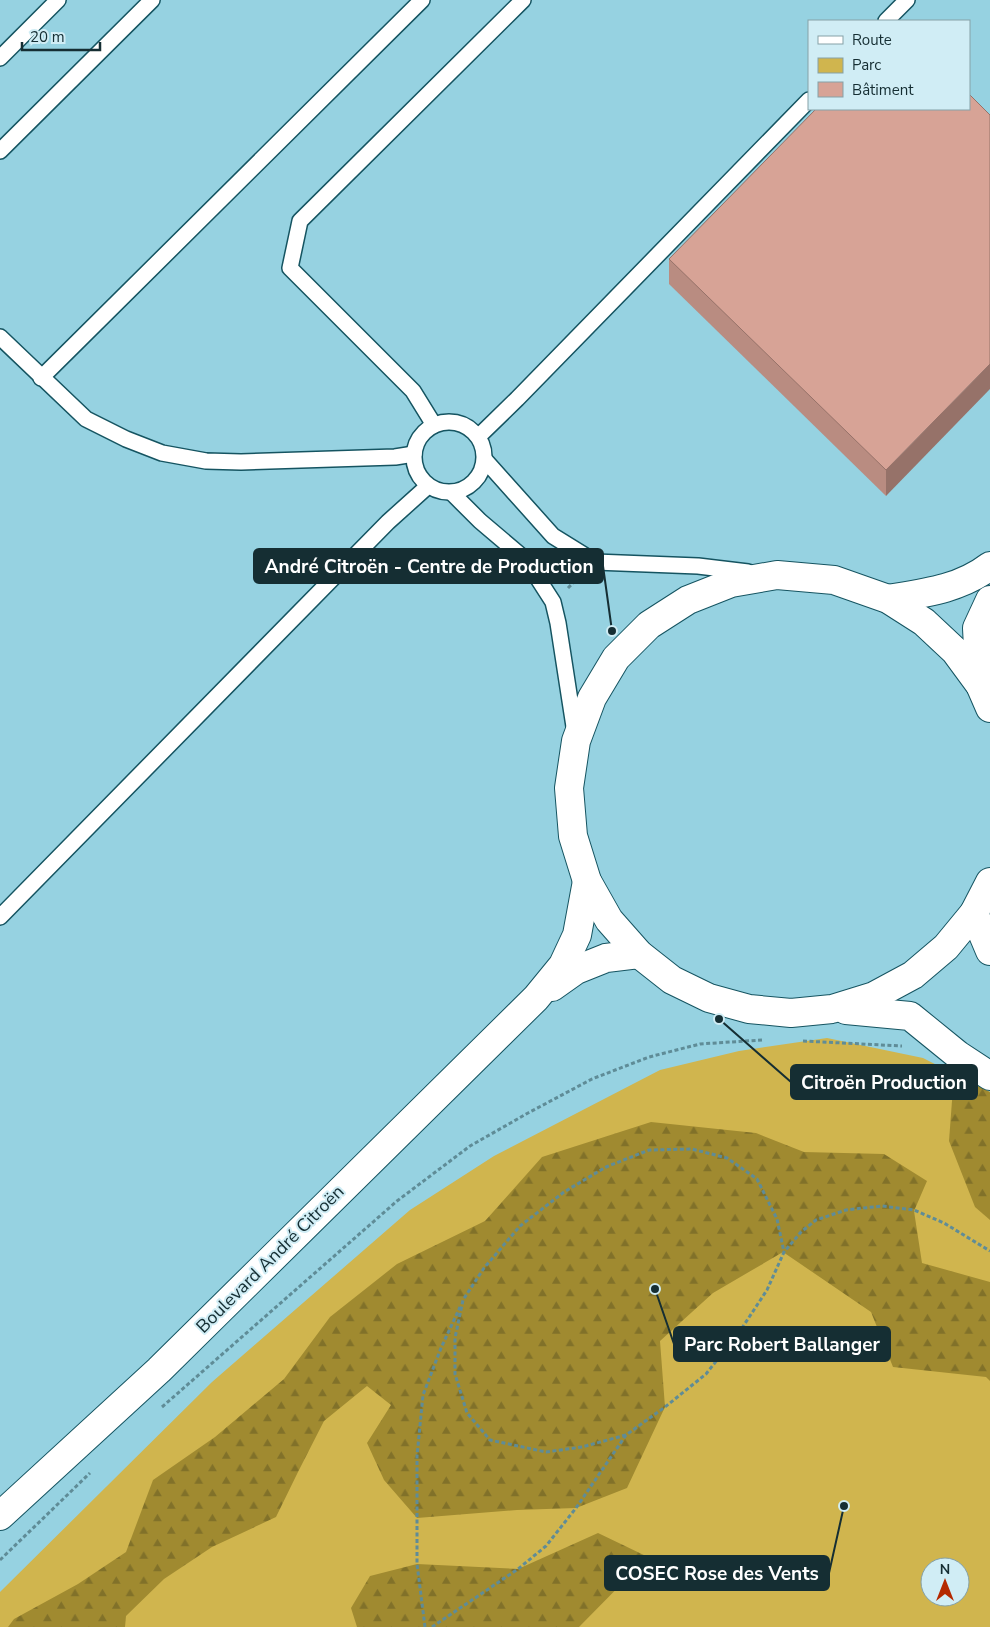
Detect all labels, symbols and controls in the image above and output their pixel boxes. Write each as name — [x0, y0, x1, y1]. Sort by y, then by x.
scale bar — [22, 20, 100, 52]
legend — [808, 20, 970, 110]
text: 20 m — [30, 27, 65, 47]
text: Route — [852, 30, 892, 50]
text: Parc — [852, 55, 881, 75]
text: Bâtiment — [852, 80, 914, 100]
callout: André Citroën - Centre de Production — [254, 549, 603, 583]
text: André Citroën - Centre de Production — [264, 554, 594, 580]
callout: Citroën Production — [791, 1065, 977, 1099]
text: Citroën Production — [801, 1070, 967, 1096]
street label: Boulevard André Citroën — [191, 1180, 349, 1338]
callout: Parc Robert Ballanger — [674, 1327, 890, 1361]
text: Parc Robert Ballanger — [684, 1332, 880, 1358]
callout: COSEC Rose des Vents — [605, 1556, 829, 1590]
north arrow — [920, 1557, 970, 1607]
text: N — [940, 1560, 950, 1579]
text: COSEC Rose des Vents — [615, 1561, 819, 1587]

